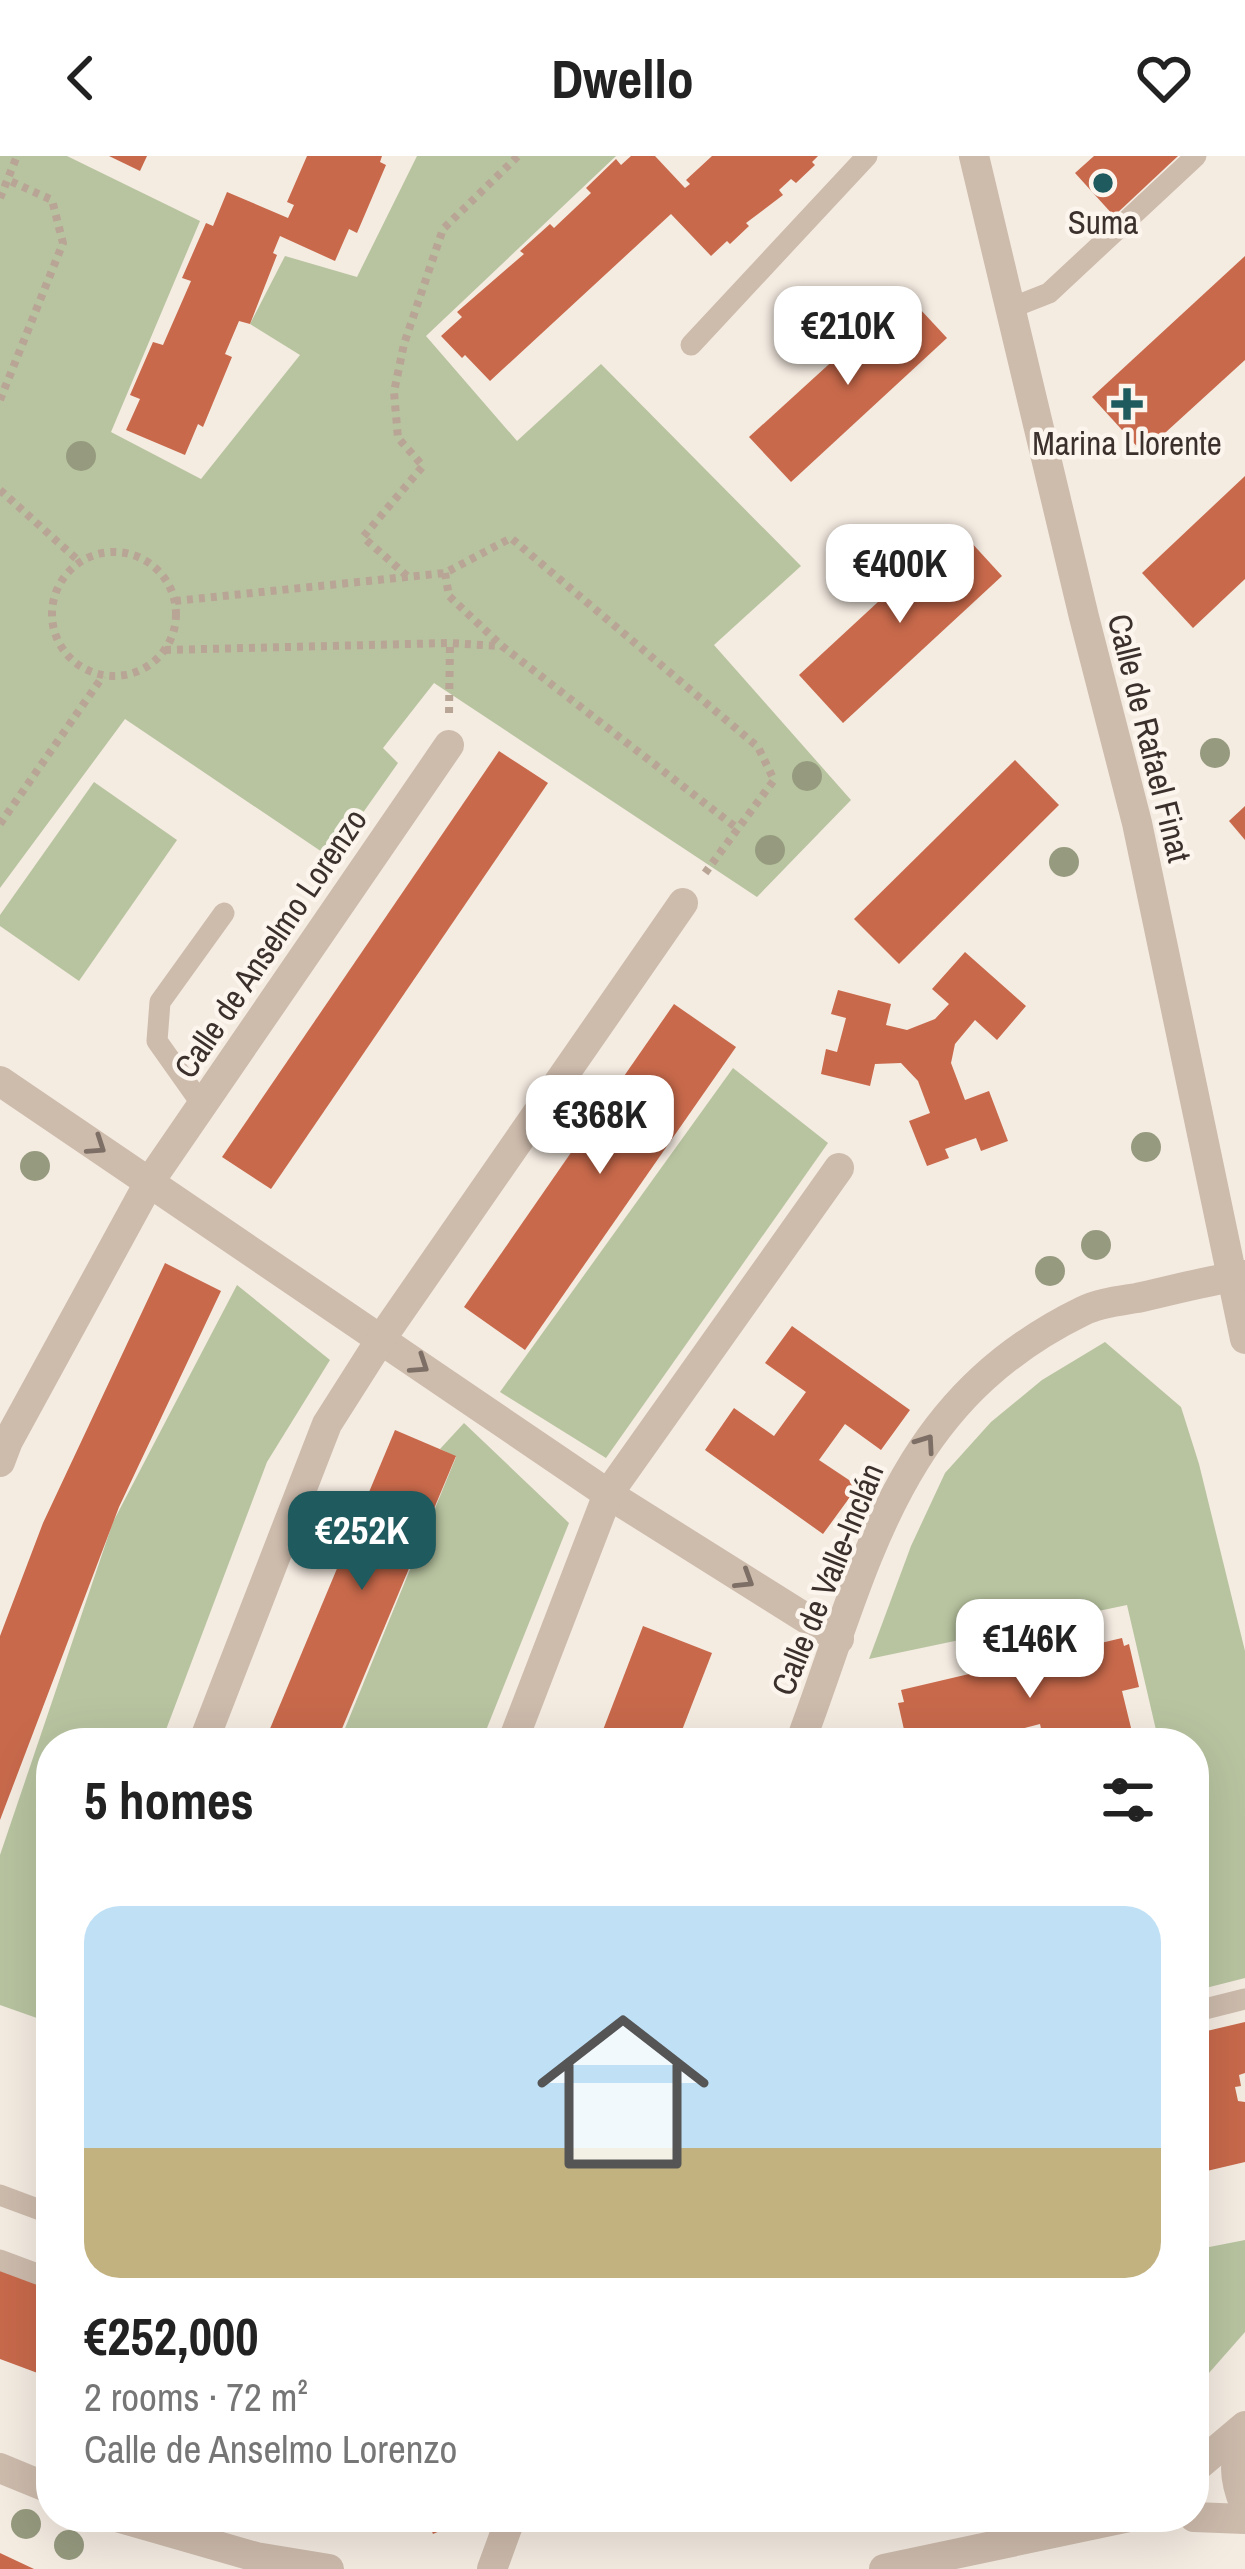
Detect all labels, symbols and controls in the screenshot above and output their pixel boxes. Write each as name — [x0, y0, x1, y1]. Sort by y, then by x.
text: Dwello — [551, 42, 694, 115]
icon: back — [48, 45, 114, 111]
icon: heart — [1131, 45, 1197, 111]
marker: Suma — [1090, 170, 1116, 196]
place label: Suma — [1068, 200, 1138, 244]
pin: €210K — [764, 286, 932, 388]
text: €210K — [801, 299, 895, 351]
marker: Marina Llorente — [1114, 391, 1140, 417]
place label: Marina Llorente — [1032, 421, 1222, 465]
pin: €400K — [816, 524, 984, 626]
text: €400K — [853, 537, 947, 589]
street label: Calle de Rafael Finat — [1098, 609, 1202, 867]
street label: Calle de Anselmo Lorenzo — [163, 800, 377, 1086]
pin: €368K — [516, 1075, 684, 1177]
text: €368K — [553, 1088, 647, 1140]
one-way arrow — [84, 1131, 106, 1153]
one-way arrow — [407, 1351, 429, 1373]
one-way arrow — [912, 1434, 934, 1456]
street label: Calle de Valle-Inclán — [760, 1457, 894, 1701]
pin: €252K — [278, 1491, 446, 1593]
text: €252K — [315, 1504, 409, 1556]
one-way arrow — [732, 1566, 754, 1588]
pin: €146K — [946, 1599, 1114, 1701]
text: €146K — [983, 1612, 1077, 1664]
text: 5 homes — [84, 1766, 254, 1835]
icon: filters — [1095, 1767, 1161, 1833]
icon: home — [515, 1984, 731, 2200]
text: €252,000 — [84, 2302, 258, 2371]
text: 2 rooms · 72 m² — [84, 2371, 308, 2423]
text: Calle de Anselmo Lorenzo — [84, 2423, 457, 2475]

